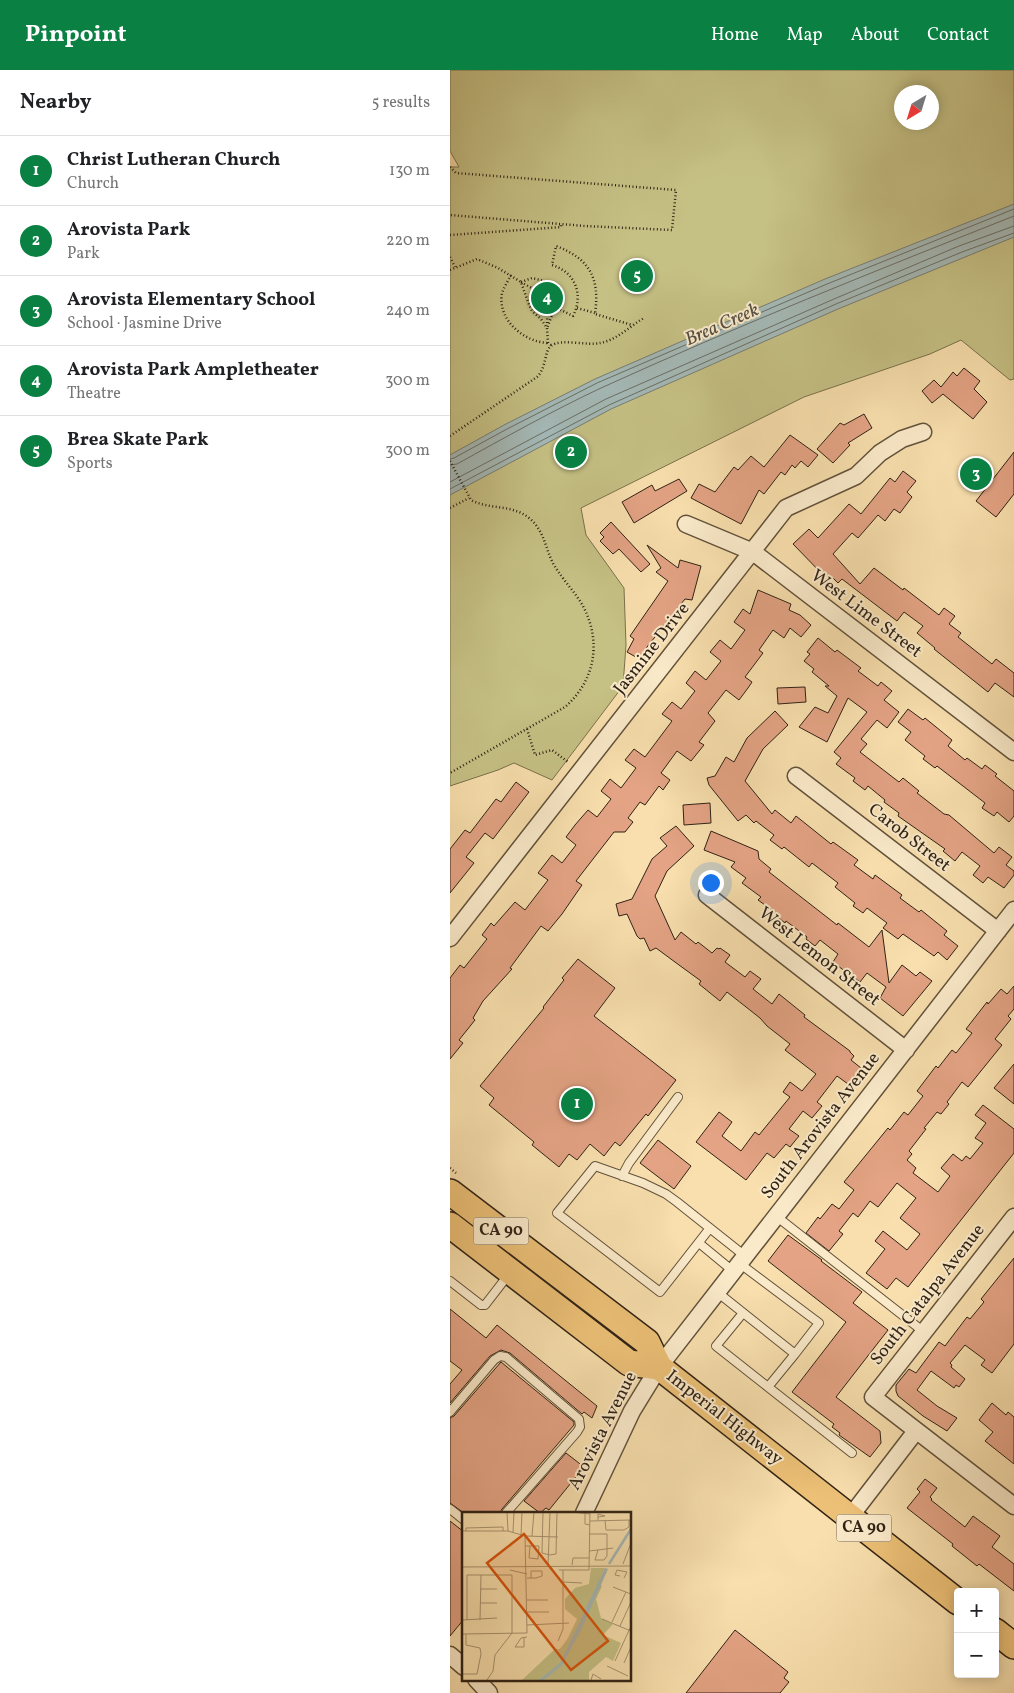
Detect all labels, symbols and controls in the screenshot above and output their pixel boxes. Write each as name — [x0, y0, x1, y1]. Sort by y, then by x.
text: Pinpoint — [25, 18, 127, 52]
text: Home — [711, 23, 759, 48]
text: Map — [787, 23, 823, 48]
text: About — [851, 23, 899, 48]
text: Contact — [927, 23, 989, 48]
north arrow — [894, 85, 939, 130]
text: Nearby — [20, 88, 91, 117]
text: 5 results — [372, 92, 430, 114]
text: Christ Lutheran Church — [67, 147, 281, 173]
text: 1 — [33, 160, 39, 182]
text: 130 m — [389, 160, 430, 182]
text: Church — [67, 173, 119, 195]
text: Arovista Park — [67, 217, 190, 243]
text: 2 — [32, 230, 40, 252]
text: 220 m — [386, 230, 430, 252]
text: Park — [67, 243, 100, 265]
pin: 5 — [621, 257, 653, 295]
pin: 4 — [531, 279, 563, 317]
text: Arovista Elementary School — [67, 287, 316, 313]
water label: Brea Creek — [681, 297, 763, 353]
text: 3 — [32, 300, 40, 322]
text: 240 m — [386, 300, 430, 322]
text: School · Jasmine Drive — [67, 313, 222, 335]
text: Arovista Park Ampletheater — [67, 357, 319, 383]
text: 4 — [31, 370, 41, 392]
text: 300 m — [385, 370, 430, 392]
text: Theatre — [67, 383, 121, 405]
text: Brea Skate Park — [67, 427, 209, 453]
pin: 2 — [555, 433, 587, 471]
text: 5 — [32, 440, 40, 462]
text: 300 m — [385, 440, 430, 462]
text: Sports — [67, 453, 113, 475]
pin: 3 — [960, 455, 992, 493]
street label: West Lime Street — [805, 564, 927, 664]
street label: Jasmine Drive — [608, 598, 696, 700]
street label: Carob Street — [863, 798, 955, 878]
your location — [698, 870, 724, 896]
street label: West Lemon Street — [753, 901, 885, 1013]
street label: South Arovista Avenue — [756, 1047, 886, 1205]
pin: 1 — [561, 1085, 593, 1123]
road number: CA 90 — [473, 1218, 528, 1244]
street label: South Catalpa Avenue — [865, 1219, 991, 1371]
street label: Imperial Highway — [660, 1364, 788, 1472]
street label: Arovista Avenue — [562, 1367, 644, 1495]
inset map — [462, 1512, 631, 1680]
road number: CA 90 — [836, 1515, 892, 1542]
map controls — [954, 1588, 999, 1678]
button: + — [954, 1588, 999, 1633]
button: − — [954, 1633, 999, 1678]

